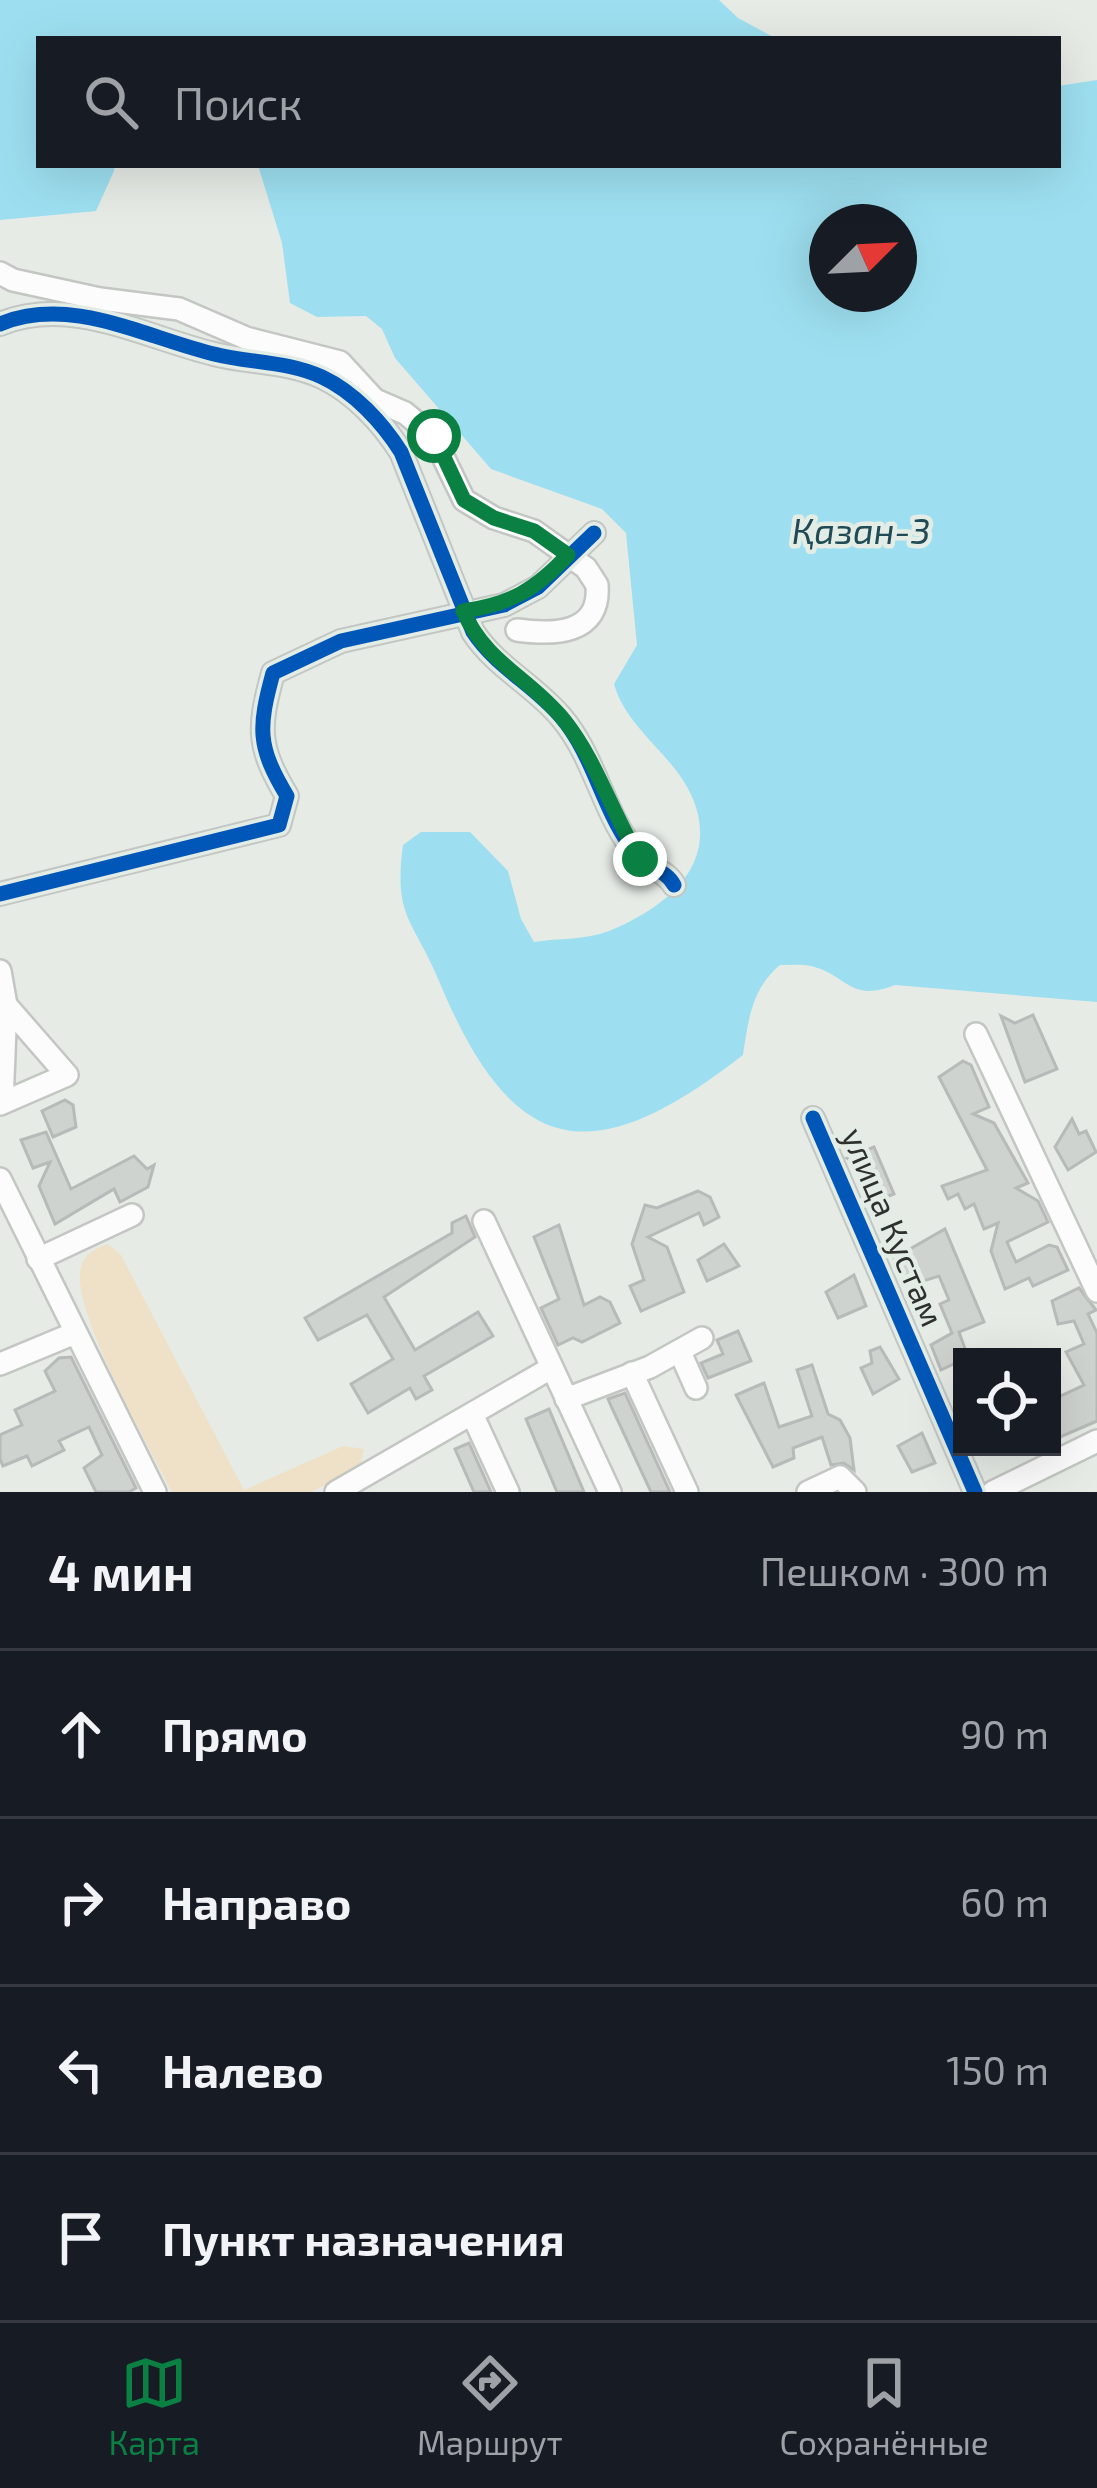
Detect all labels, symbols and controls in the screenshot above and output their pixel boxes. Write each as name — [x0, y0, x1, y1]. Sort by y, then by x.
search box — [36, 36, 1061, 168]
icon: search — [78, 69, 144, 135]
text: Поиск — [174, 75, 302, 129]
north arrow — [809, 204, 917, 312]
route start — [407, 409, 461, 463]
water label: Қазан-3 — [792, 508, 930, 551]
route end — [613, 832, 667, 886]
street label: улица Кустам — [833, 1121, 954, 1332]
map controls — [953, 1348, 1061, 1456]
button: locate — [953, 1348, 1061, 1456]
text: 4 мин — [48, 1540, 194, 1601]
text: Пешком · 300 m — [760, 1547, 1049, 1594]
icon: ahead — [48, 1701, 114, 1767]
text: Прямо — [162, 1707, 308, 1761]
text: 90 m — [960, 1710, 1049, 1757]
icon: right — [48, 1869, 114, 1935]
text: Направо — [162, 1875, 351, 1929]
text: 60 m — [960, 1878, 1049, 1925]
icon: left — [48, 2037, 114, 2103]
text: Налево — [162, 2043, 324, 2097]
text: 150 m — [946, 2046, 1049, 2093]
icon: arrive — [48, 2205, 114, 2271]
text: Пункт назначения — [162, 2211, 565, 2265]
tab: Карта — [108, 2350, 200, 2462]
tab: Маршрут — [417, 2350, 563, 2462]
tab: Сохранённые — [780, 2350, 989, 2462]

